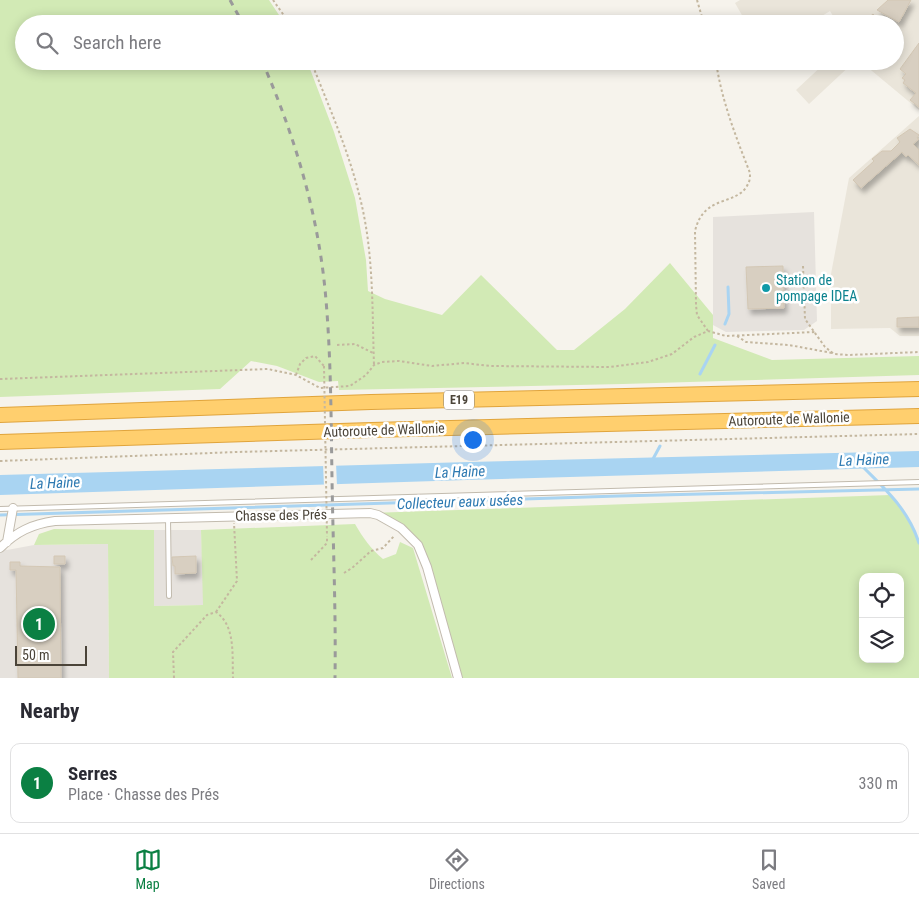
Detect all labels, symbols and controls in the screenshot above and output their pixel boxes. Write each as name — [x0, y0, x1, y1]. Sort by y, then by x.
search box — [15, 15, 904, 70]
icon: search — [33, 29, 61, 57]
text: Search here — [73, 31, 161, 54]
place label: Station de pompage IDEA — [776, 272, 857, 304]
marker: Station de pompage IDEA — [760, 282, 772, 294]
road number: E19 — [444, 390, 474, 410]
street label: Autoroute de Wallonie — [728, 409, 850, 429]
street label: Autoroute de Wallonie — [323, 420, 445, 440]
your location — [460, 427, 486, 453]
water label: La Haine — [838, 450, 890, 470]
water label: La Haine — [434, 462, 486, 482]
water label: La Haine — [29, 473, 81, 493]
water label: Collecteur eaux usées — [397, 491, 524, 513]
street label: Chasse des Prés — [235, 506, 327, 524]
map controls — [859, 573, 904, 663]
button: locate — [859, 573, 904, 618]
pin: 1 — [23, 605, 55, 643]
button: layers — [859, 618, 904, 663]
scale bar — [15, 643, 88, 666]
text: 50 m — [22, 647, 50, 663]
text: Nearby — [20, 699, 79, 723]
text: Serres — [68, 762, 117, 785]
text: 1 — [33, 774, 41, 793]
text: 330 m — [859, 774, 898, 793]
text: Place · Chasse des Prés — [68, 785, 219, 804]
tab: Map — [134, 846, 162, 892]
tab: Directions — [429, 846, 485, 892]
tab: Saved — [752, 846, 785, 892]

